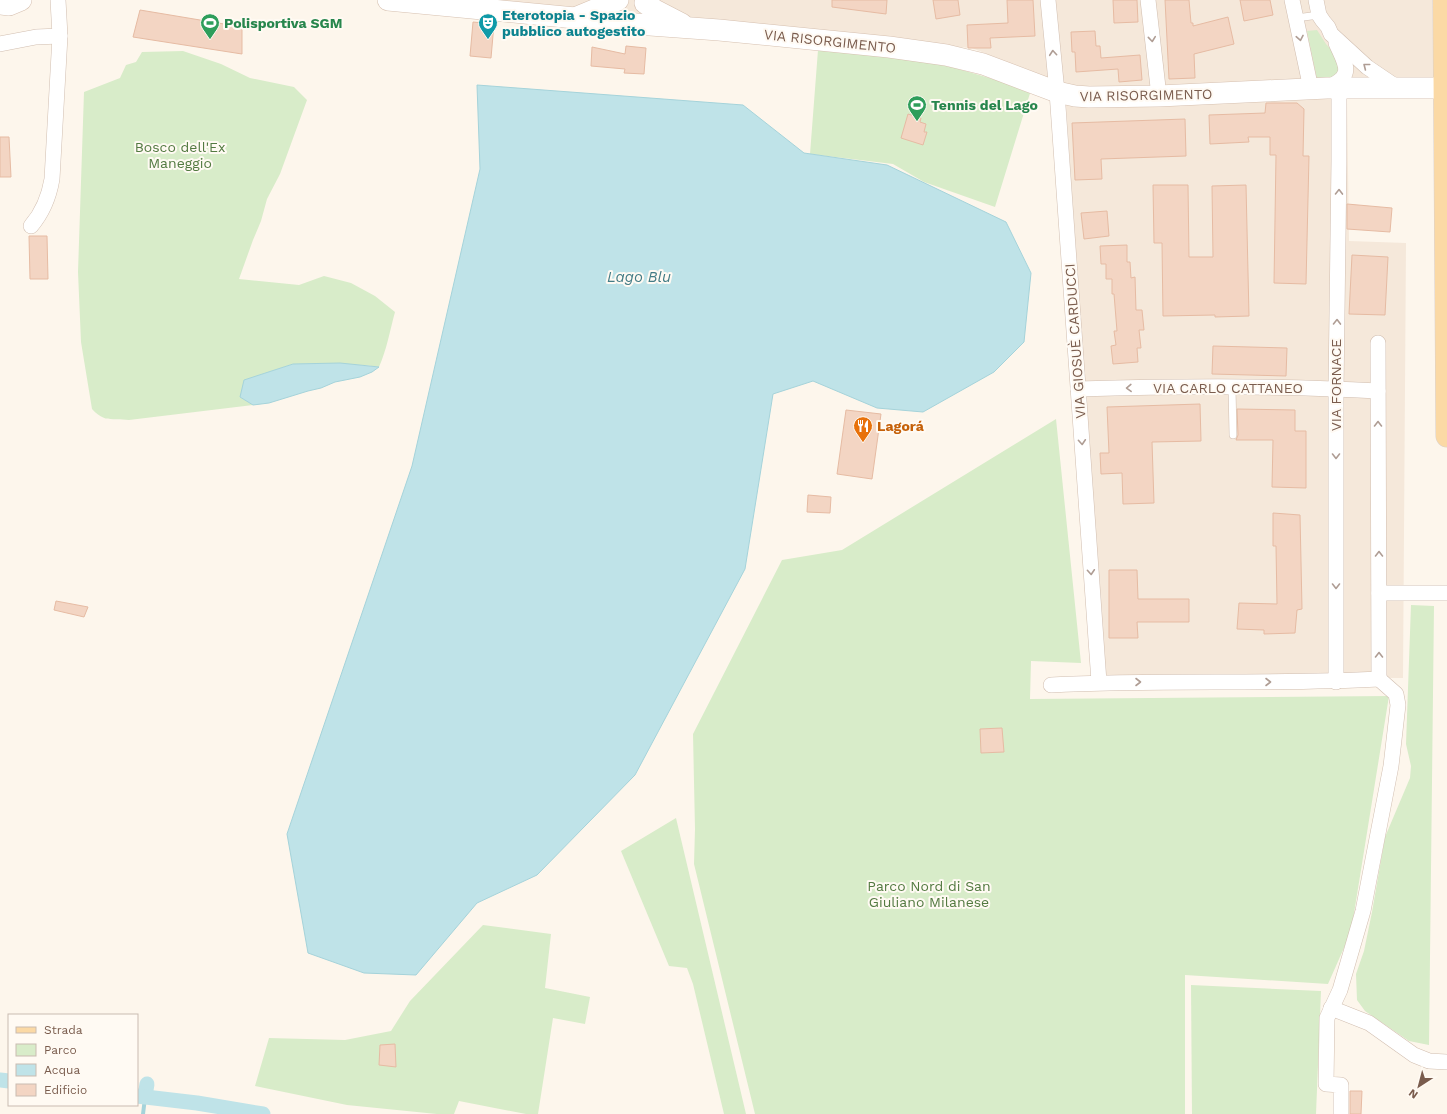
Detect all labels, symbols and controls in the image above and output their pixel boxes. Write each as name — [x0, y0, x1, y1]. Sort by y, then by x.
place label: Eterotopia - Spazio pubblico autogestito — [502, 7, 645, 39]
sports icon: Polisportiva SGM — [199, 12, 221, 40]
theatre icon: Eterotopia - Spazio pubblico autogestito — [477, 12, 499, 40]
place label: Polisportiva SGM — [224, 15, 342, 31]
street label: VIA RISORGIMENTO — [763, 26, 897, 56]
one-way arrow — [1295, 35, 1303, 41]
one-way arrow — [1148, 36, 1157, 42]
one-way arrow — [1049, 50, 1058, 57]
one-way arrow — [1363, 63, 1370, 70]
street label: VIA RISORGIMENTO — [1079, 86, 1213, 104]
sports icon: Tennis del Lago — [906, 94, 928, 122]
place label: Tennis del Lago — [931, 97, 1038, 113]
park label: Bosco dell'Ex Maneggio — [135, 139, 225, 171]
one-way arrow — [1335, 189, 1343, 195]
street label: VIA GIOSUÈ CARDUCCI — [1062, 263, 1088, 419]
water label: Lago Blu — [607, 268, 671, 286]
one-way arrow — [1333, 319, 1341, 325]
street label: VIA FORNACE — [1328, 339, 1344, 431]
street label: VIA CARLO CATTANEO — [1153, 380, 1303, 396]
one-way arrow — [1126, 383, 1132, 392]
restaurant icon: Lagorá — [852, 415, 874, 443]
place label: Lagorá — [877, 418, 925, 434]
one-way arrow — [1374, 421, 1382, 427]
one-way arrow — [1077, 439, 1086, 445]
one-way arrow — [1332, 453, 1340, 459]
one-way arrow — [1375, 551, 1383, 557]
one-way arrow — [1086, 569, 1095, 575]
one-way arrow — [1332, 583, 1340, 589]
one-way arrow — [1375, 652, 1383, 658]
one-way arrow — [1135, 678, 1141, 686]
one-way arrow — [1265, 678, 1271, 686]
park label: Parco Nord di San Giuliano Milanese — [867, 878, 991, 910]
legend — [8, 1014, 138, 1106]
text: Strada — [44, 1023, 83, 1037]
text: Parco — [44, 1043, 77, 1057]
text: Acqua — [44, 1063, 80, 1077]
north arrow — [1399, 1066, 1439, 1106]
text: Edificio — [44, 1083, 87, 1097]
text: N — [1406, 1086, 1421, 1101]

